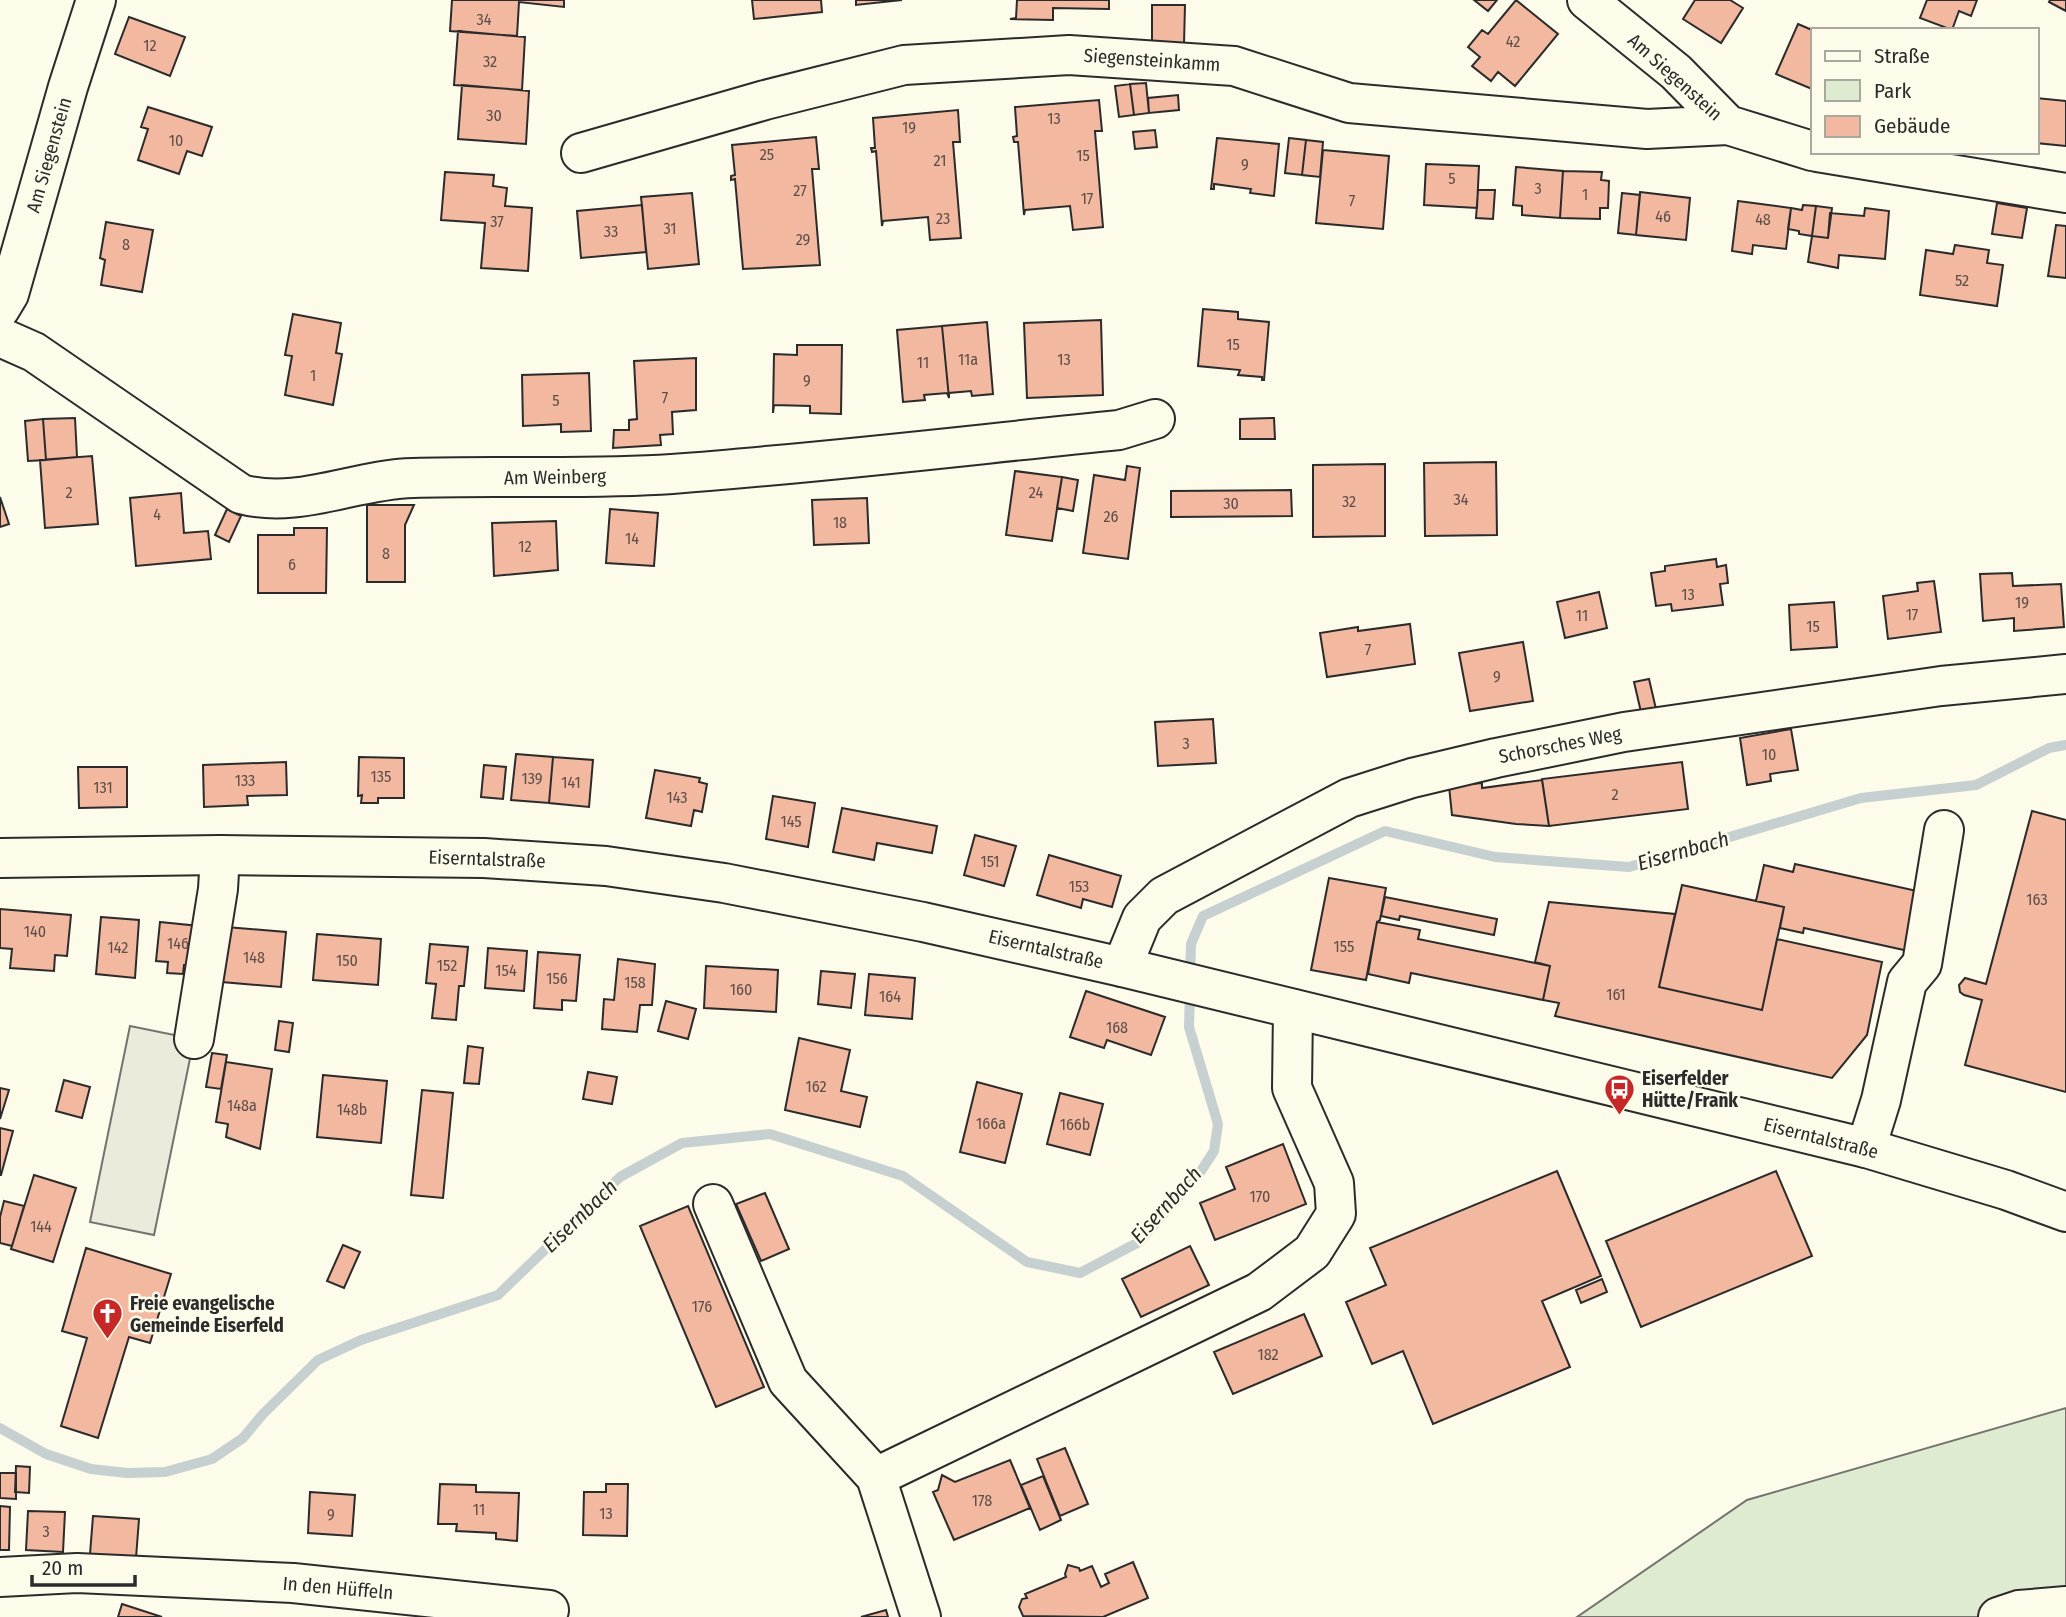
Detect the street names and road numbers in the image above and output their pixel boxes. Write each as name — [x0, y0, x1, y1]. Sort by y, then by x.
street label: Am Siegenstein — [1623, 29, 1727, 125]
street label: Siegensteinkamm — [1083, 44, 1221, 76]
street label: Am Siegenstein — [22, 95, 76, 215]
street label: Am Weinberg — [504, 465, 606, 489]
street label: Schorsches Weg — [1497, 722, 1623, 768]
street label: Eiserntalstraße — [428, 845, 546, 873]
street label: Eiserntalstraße — [986, 925, 1106, 973]
street label: Eiserntalstraße — [1761, 1113, 1881, 1163]
street label: In den Hüffeln — [282, 1572, 394, 1604]

